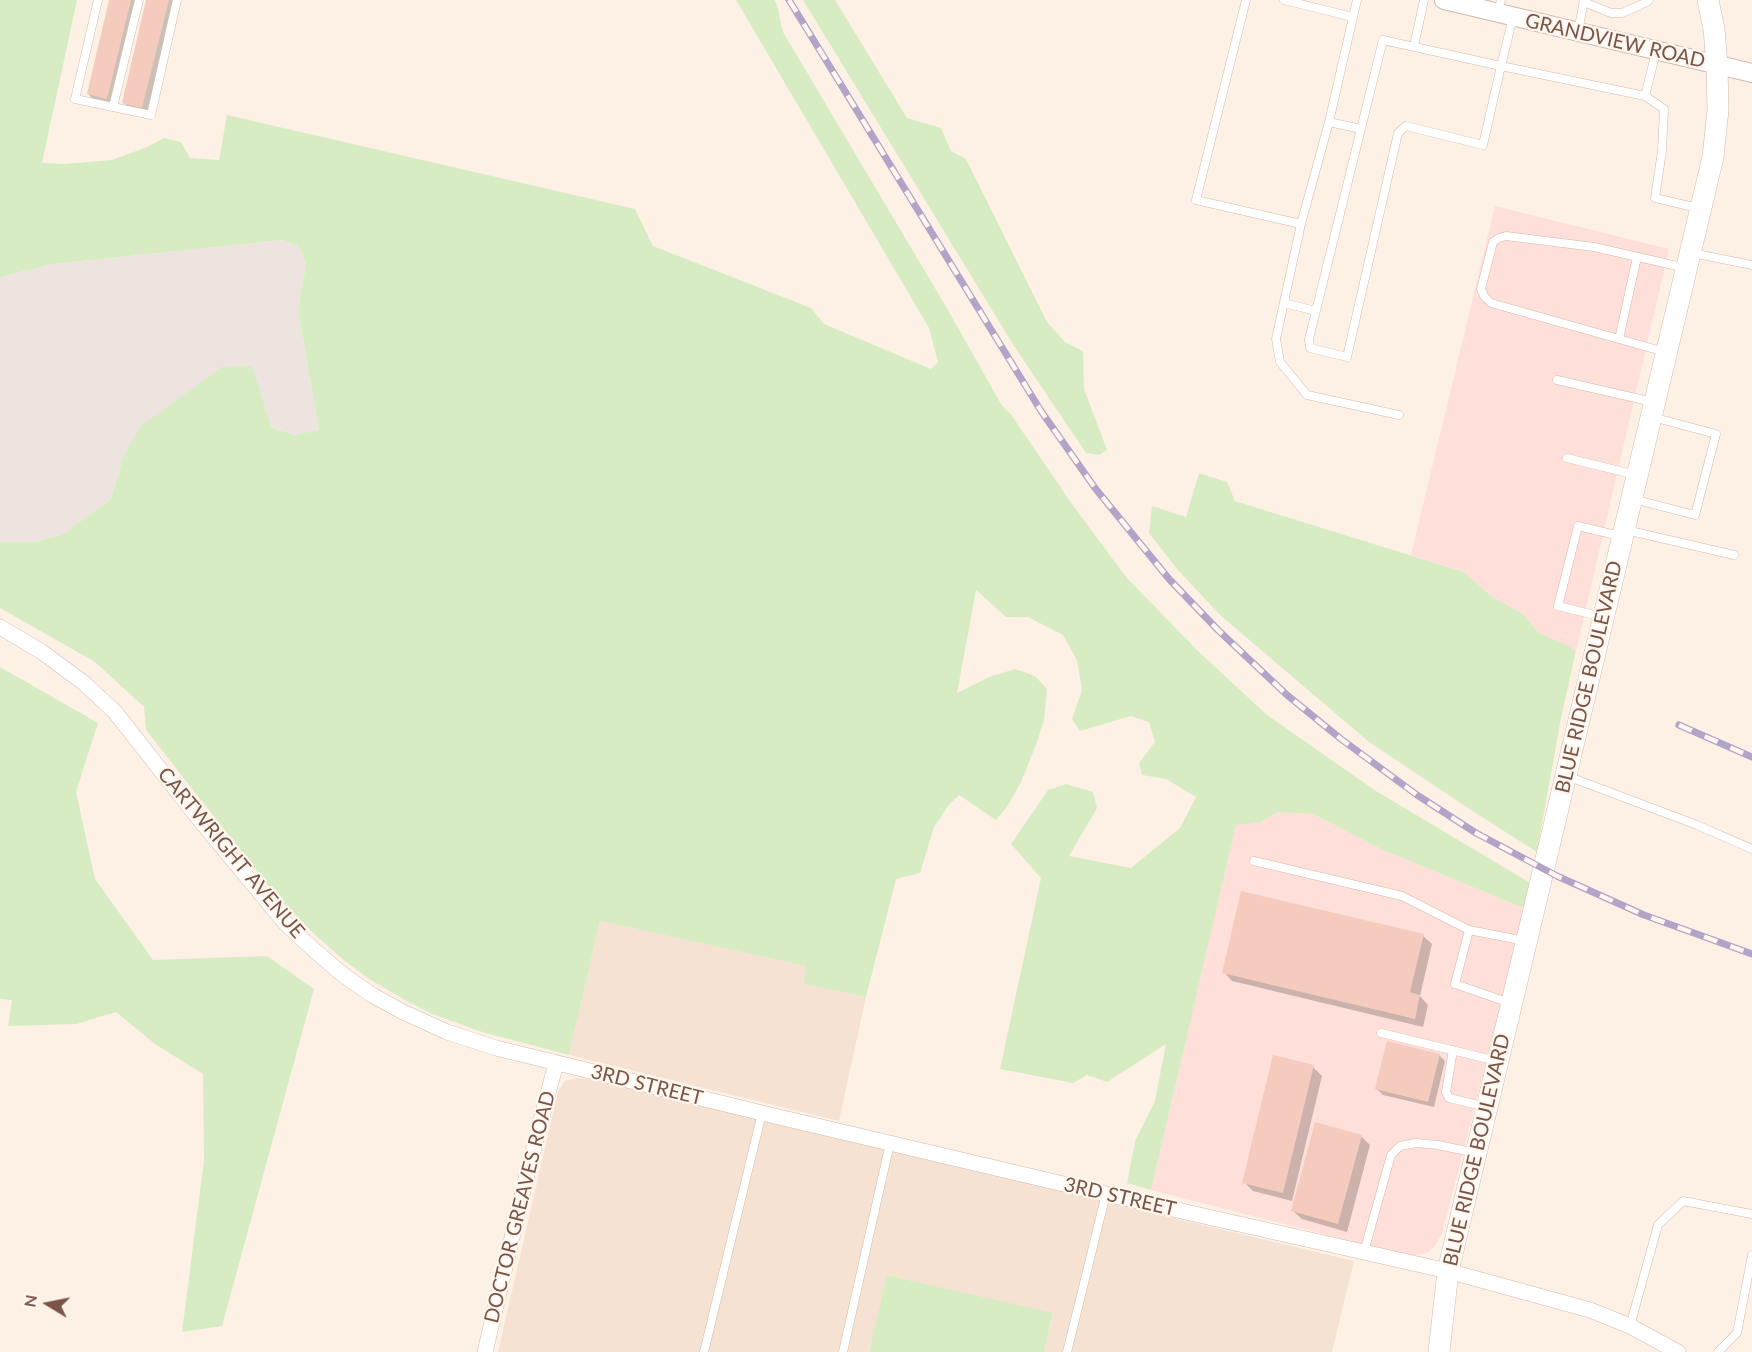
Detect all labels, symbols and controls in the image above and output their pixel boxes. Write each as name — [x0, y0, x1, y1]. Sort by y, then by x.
street label: GRANDVIEW ROAD — [1523, 9, 1707, 73]
street label: BLUE RIDGE BOULEVARD — [1551, 558, 1627, 796]
street label: CARTWRIGHT AVENUE — [153, 763, 309, 943]
street label: BLUE RIDGE BOULEVARD — [1439, 1031, 1515, 1269]
street label: 3RD STREET — [589, 1059, 705, 1111]
street label: DOCTOR GREAVES ROAD — [480, 1088, 560, 1326]
street label: 3RD STREET — [1061, 1172, 1179, 1222]
north arrow — [18, 1274, 78, 1334]
text: N — [19, 1293, 40, 1309]

